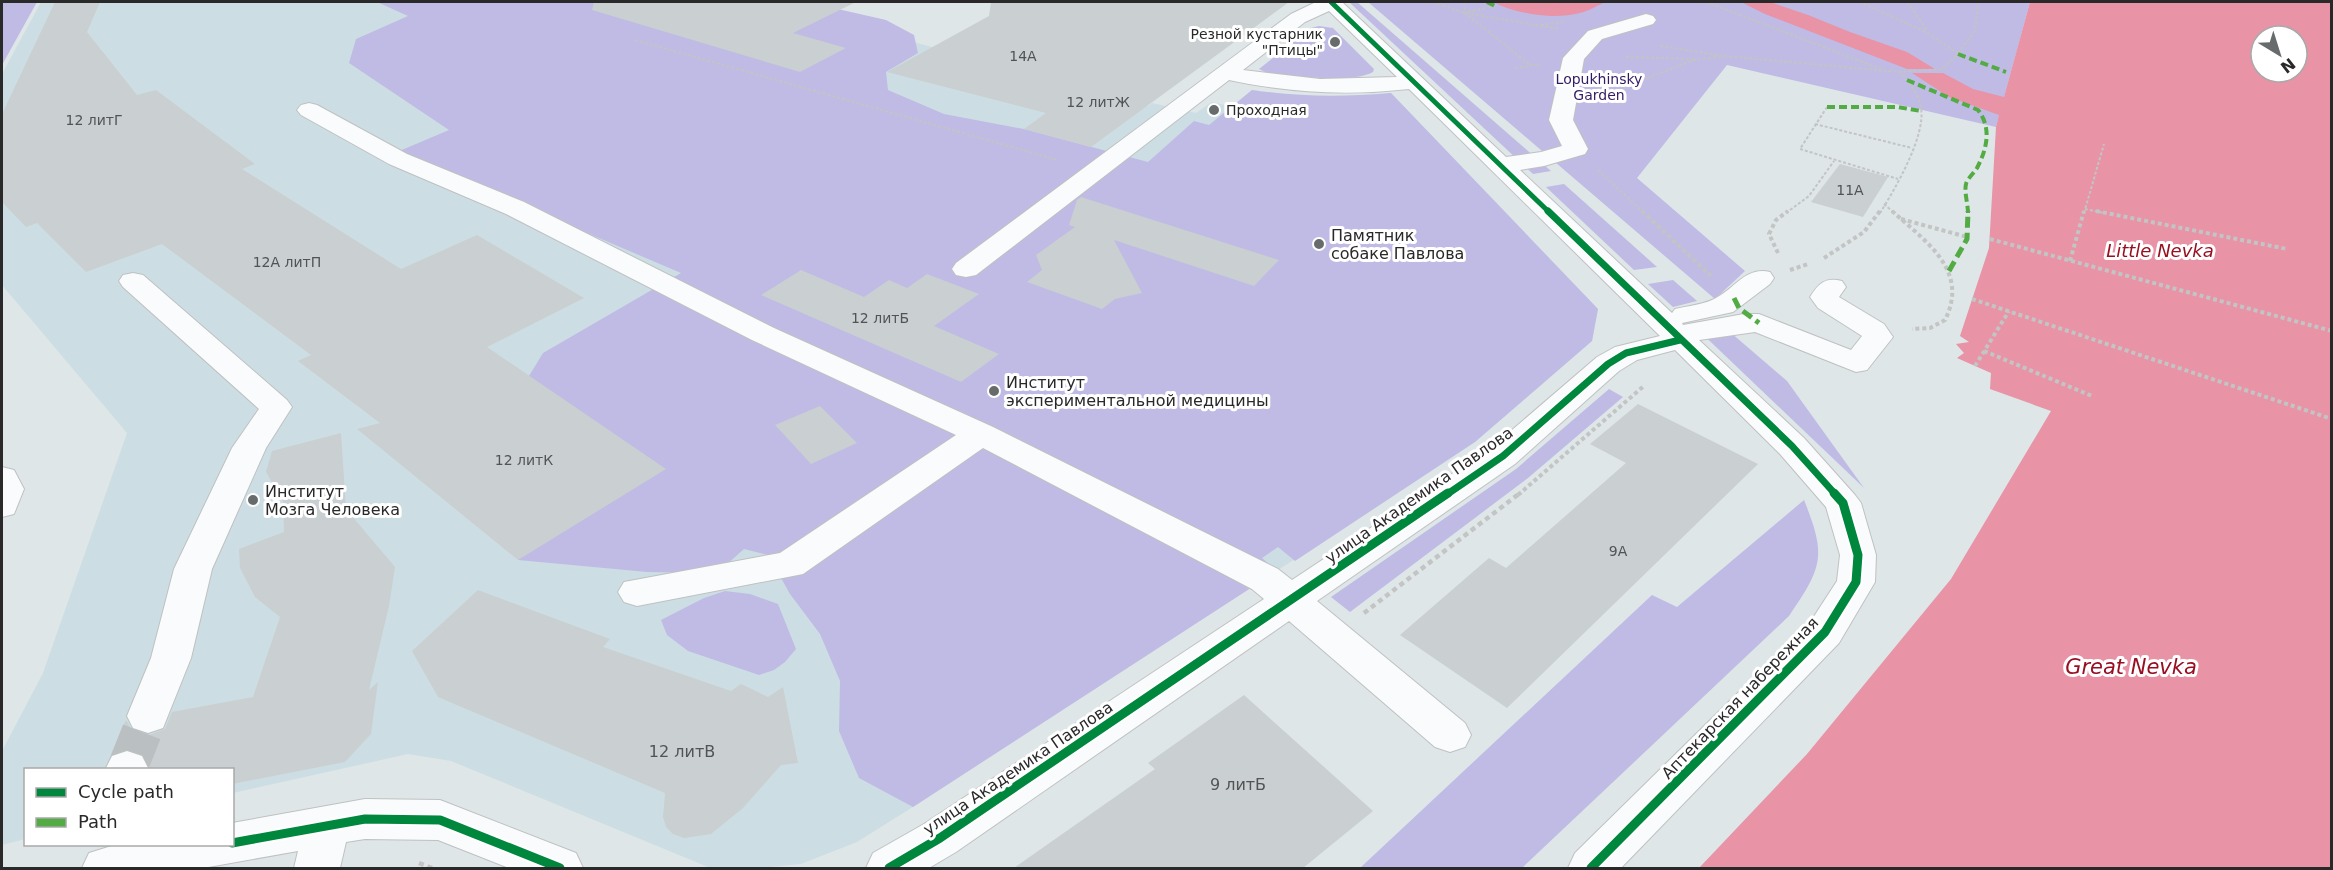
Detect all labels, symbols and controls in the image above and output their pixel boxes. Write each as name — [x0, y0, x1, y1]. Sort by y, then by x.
north arrow — [2249, 24, 2309, 84]
place label: Резной кустарник "Птицы" — [1190, 26, 1323, 58]
marker: Резной кустарник "Птицы" — [1328, 35, 1342, 49]
house number: 14А — [1009, 48, 1037, 64]
text: N — [2277, 54, 2299, 77]
park label: Lopukhinsky Garden — [1556, 71, 1642, 103]
house number: 12 литЖ — [1066, 94, 1130, 110]
place label: Проходная — [1226, 102, 1307, 118]
marker: Проходная — [1207, 103, 1221, 117]
house number: 12 литГ — [65, 112, 123, 128]
house number: 11А — [1836, 182, 1864, 198]
place label: Памятник собаке Павлова — [1331, 226, 1464, 263]
marker: Памятник собаке Павлова — [1312, 237, 1326, 251]
water label: Little Nevka — [2106, 240, 2214, 261]
house number: 12А литП — [253, 254, 321, 270]
house number: 12 литБ — [851, 310, 909, 326]
place label: Институт экспериментальной медицины — [1006, 373, 1269, 410]
marker: Институт экспериментальной медицины — [987, 384, 1001, 398]
street label: улица Академика Павлова — [1322, 423, 1516, 567]
house number: 12 литК — [495, 452, 553, 468]
place label: Институт Мозга Человека — [265, 482, 400, 519]
marker: Институт Мозга Человека — [246, 493, 260, 507]
house number: 9А — [1609, 543, 1628, 559]
street label: Аптекарская набережная — [1658, 613, 1822, 783]
water label: Great Nevka — [2065, 655, 2197, 679]
street label: улица Академика Павлова — [920, 697, 1116, 839]
house number: 12 литВ — [649, 742, 715, 761]
legend — [24, 768, 234, 846]
house number: 9 литБ — [1210, 775, 1266, 794]
text: Cycle path — [78, 781, 174, 802]
text: Path — [78, 811, 118, 832]

